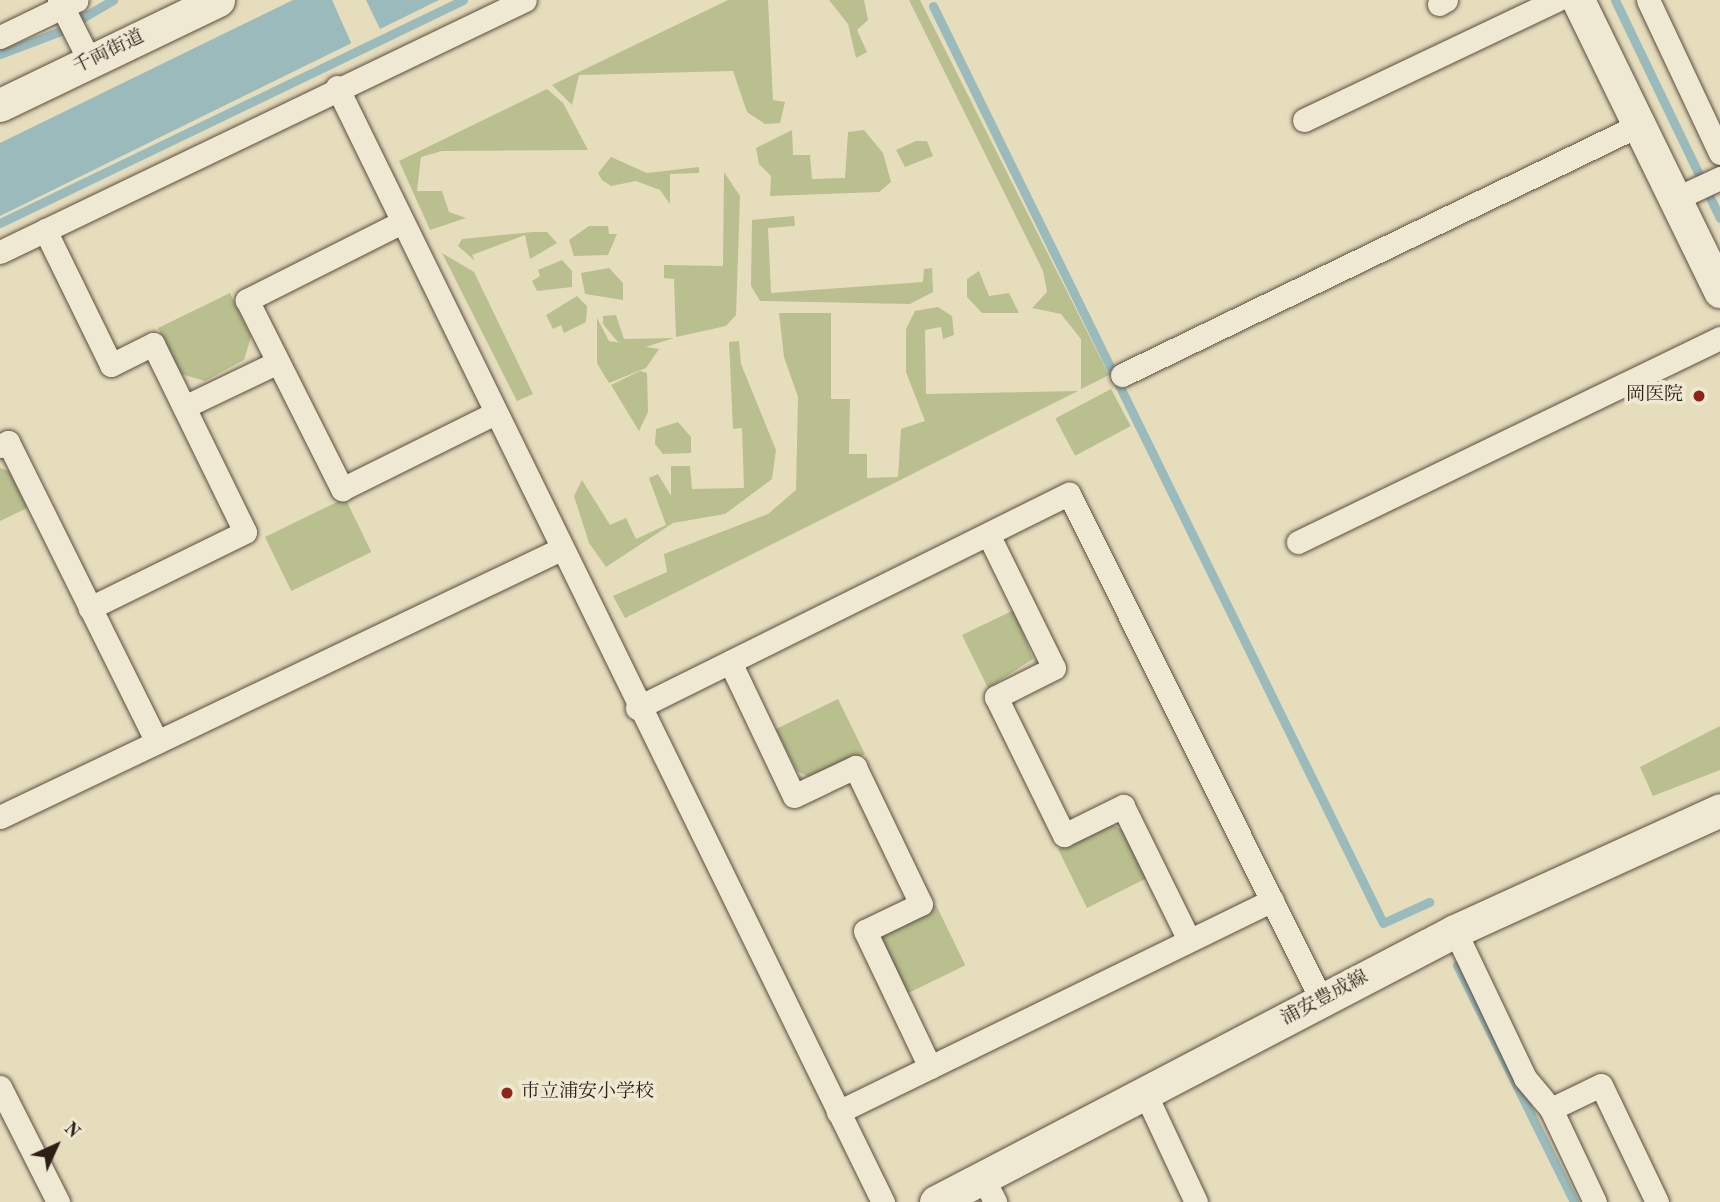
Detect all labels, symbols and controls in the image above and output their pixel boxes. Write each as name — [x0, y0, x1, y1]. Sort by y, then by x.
street label: 千両街道 — [70, 26, 148, 80]
place label: 岡医院 — [1626, 385, 1683, 407]
marker: 岡医院 — [1689, 386, 1709, 406]
street label: 浦安豊成線 — [1278, 967, 1372, 1031]
place label: 市立浦安小学校 — [521, 1082, 654, 1104]
marker: 市立浦安小学校 — [499, 1085, 515, 1101]
north arrow — [21, 1111, 91, 1181]
text: N — [59, 1119, 83, 1143]

